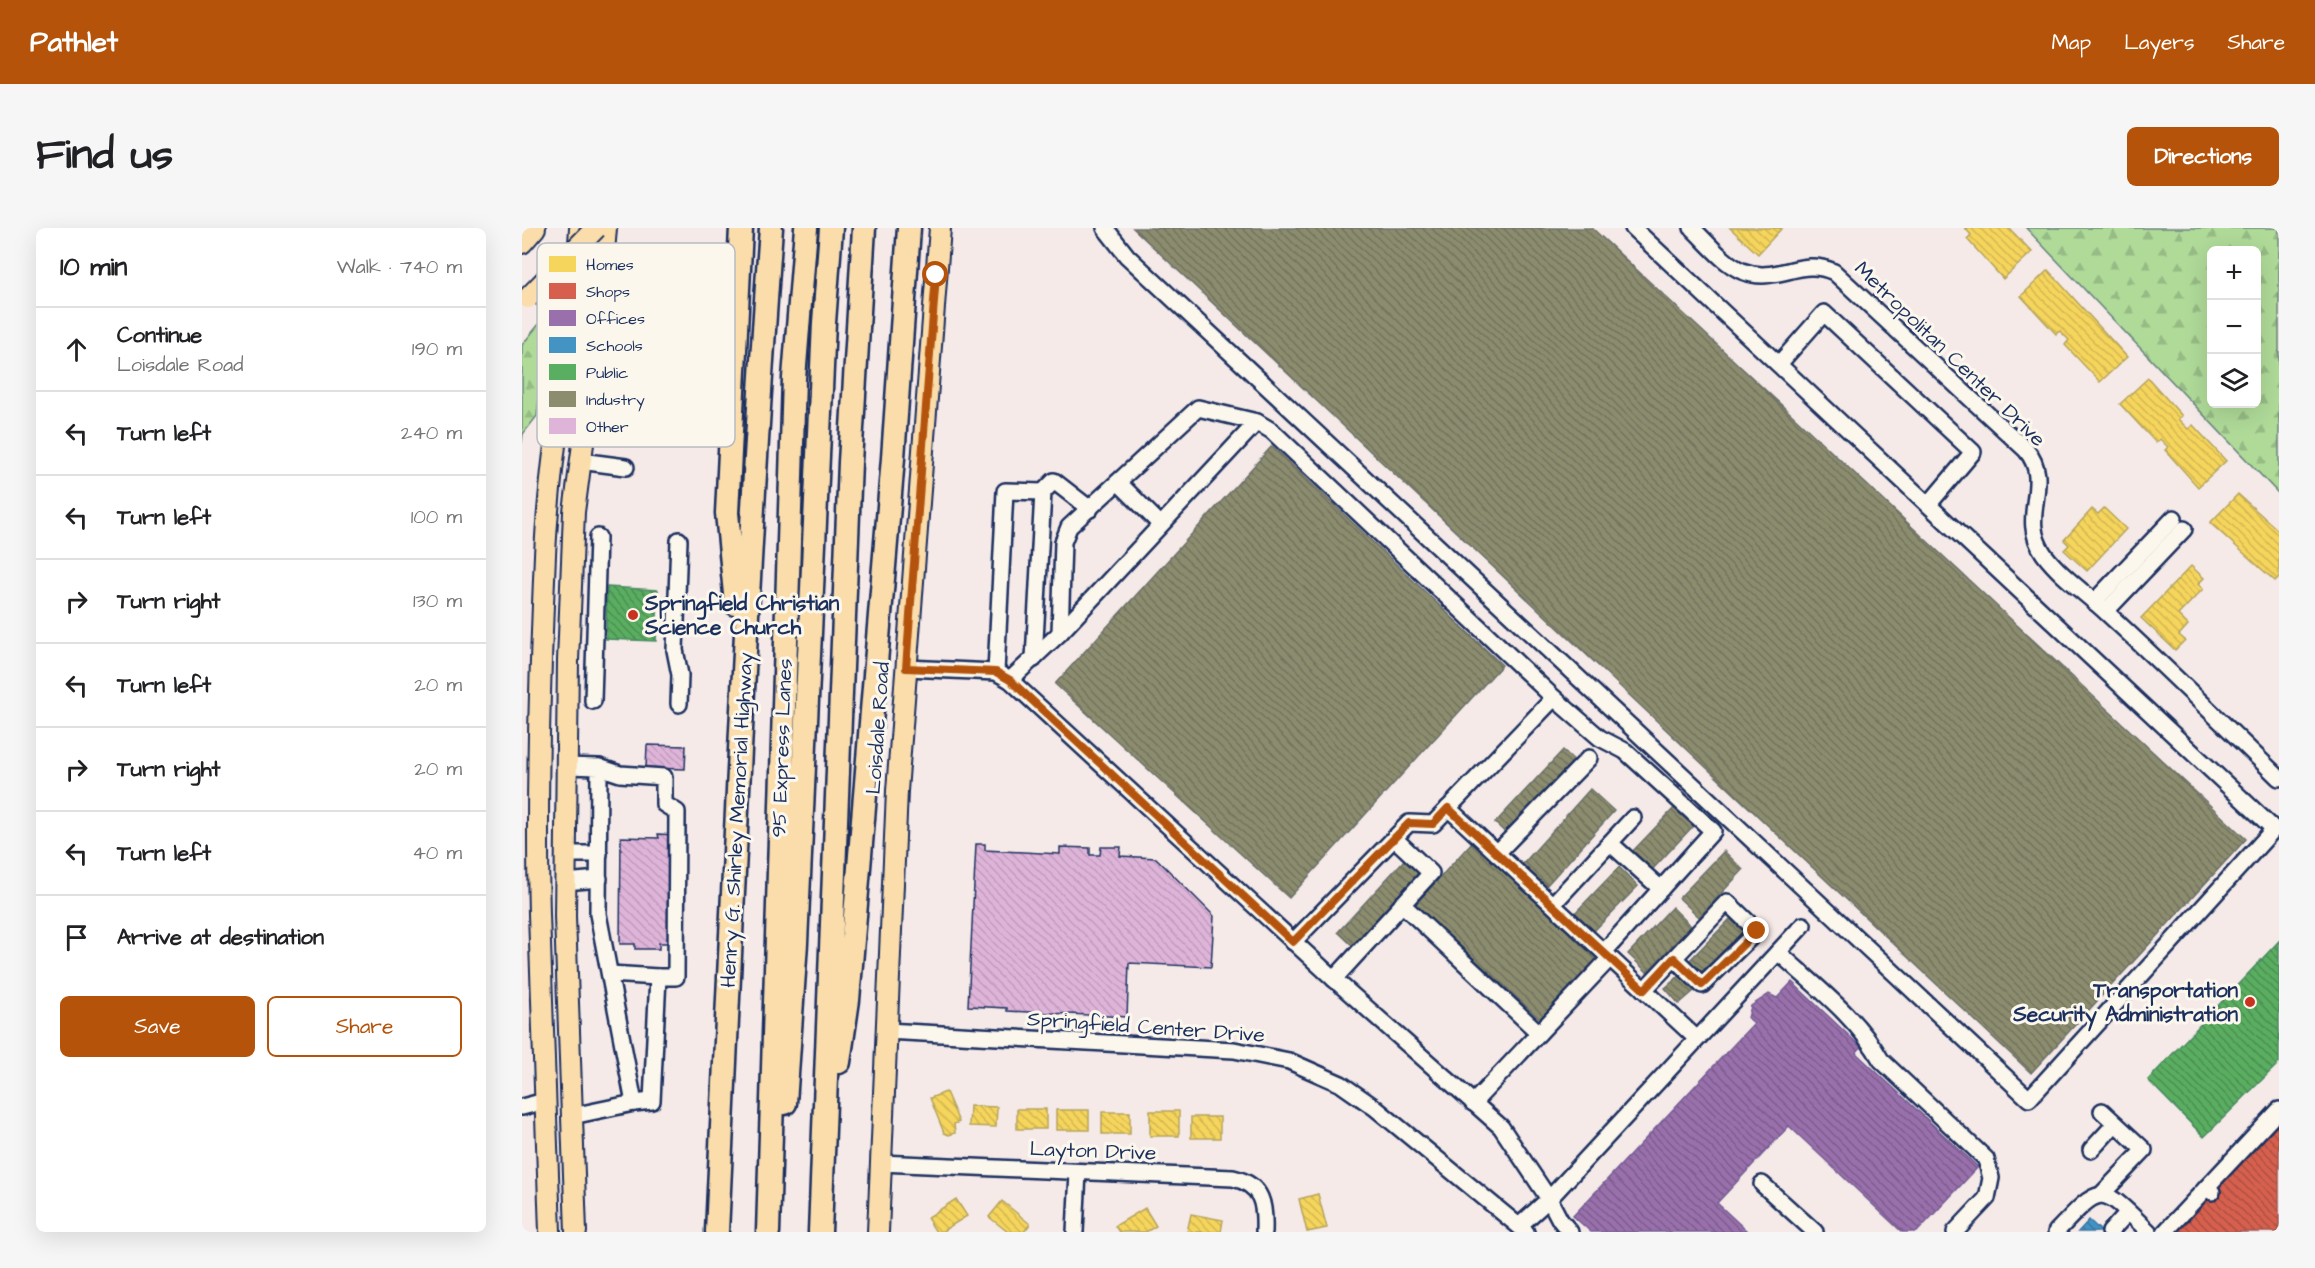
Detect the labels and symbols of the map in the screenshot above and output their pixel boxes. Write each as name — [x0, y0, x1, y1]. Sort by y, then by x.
legend — [537, 243, 735, 447]
text: Homes — [586, 254, 634, 276]
street label: Metropolitan Center Drive — [1847, 255, 2052, 454]
route start — [922, 261, 948, 287]
text: Shops — [586, 281, 630, 303]
text: Offices — [586, 308, 645, 330]
text: Schools — [586, 335, 643, 357]
text: Public — [586, 362, 628, 384]
text: Industry — [586, 389, 645, 412]
text: Other — [586, 416, 629, 438]
place label: Springfield Christian Science Church — [644, 589, 840, 642]
marker: Springfield Christian Science Church — [626, 608, 640, 622]
street label: Henry G. Shirley Memorial Highway — [714, 651, 762, 988]
street label: 95 Express Lanes — [764, 658, 801, 838]
street label: Loisdale Road — [859, 661, 897, 795]
route end — [1743, 917, 1769, 943]
place label: Transportation Security Administration — [2012, 976, 2238, 1032]
marker: Transportation Security Administration — [2243, 995, 2257, 1009]
street label: Springfield Center Drive — [1026, 1004, 1266, 1052]
street label: Layton Drive — [1029, 1134, 1157, 1170]

